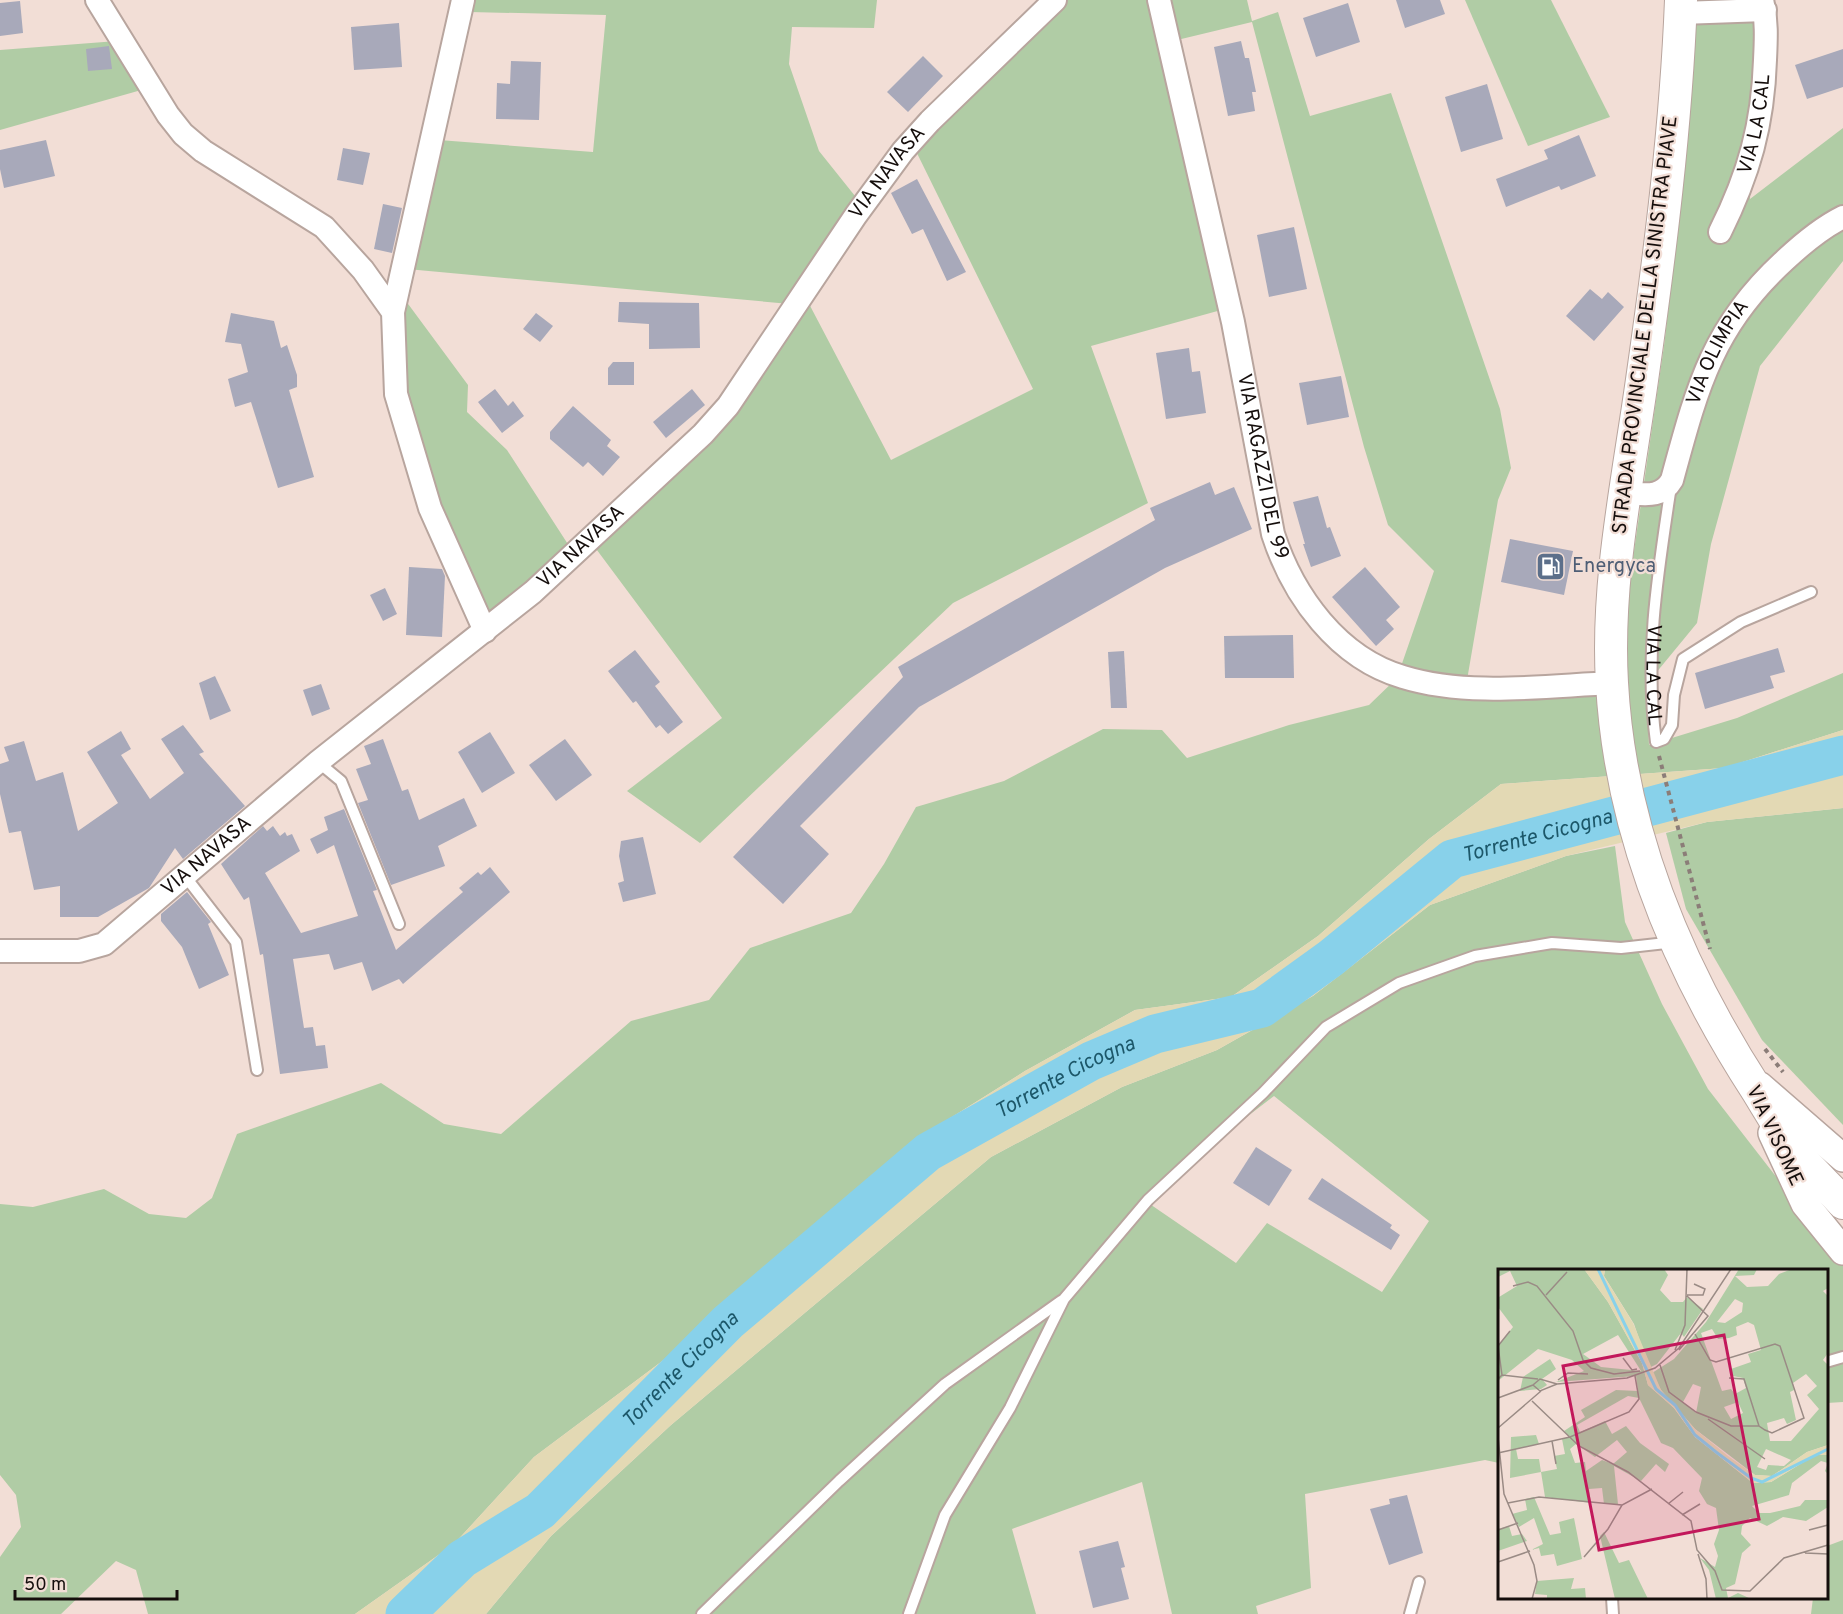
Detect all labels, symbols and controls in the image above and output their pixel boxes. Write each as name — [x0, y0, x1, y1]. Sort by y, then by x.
street label: VIA LA CAL — [1732, 74, 1777, 178]
street label: STRADA PROVINCIALE DELLA SINISTRA PIAVE — [1607, 114, 1685, 536]
street label: VIA NAVASA — [844, 121, 932, 225]
street label: VIA OLIMPIA — [1681, 295, 1755, 409]
street label: VIA RAGAZZI DEL 99 — [1230, 372, 1294, 564]
street label: VIA NAVASA — [532, 500, 631, 594]
fuel station icon: Energyca — [1535, 551, 1567, 583]
place label: Energyca — [1572, 554, 1656, 580]
street label: VIA LA CAL — [1638, 623, 1667, 727]
water label: Torrente Cicogna — [1459, 803, 1616, 869]
street label: VIA NAVASA — [156, 811, 257, 902]
water label: Torrente Cicogna — [990, 1030, 1139, 1125]
street label: VIA VISOME — [1739, 1082, 1809, 1190]
inset map — [1498, 1269, 1828, 1599]
water label: Torrente Cicogna — [616, 1305, 744, 1434]
scale bar — [15, 1563, 177, 1601]
text: 50 m — [24, 1574, 66, 1597]

